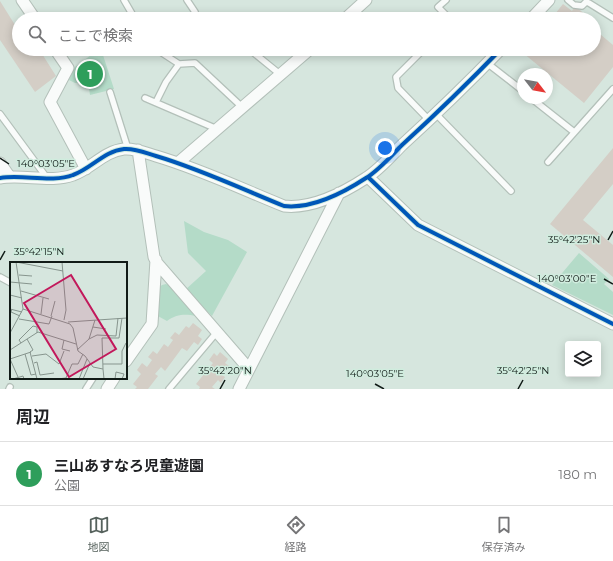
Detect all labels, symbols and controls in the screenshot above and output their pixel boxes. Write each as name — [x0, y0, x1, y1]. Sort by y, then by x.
search box — [12, 12, 601, 56]
icon: search — [26, 23, 48, 45]
text: ここで検索 — [58, 26, 133, 45]
pin: 1 — [77, 59, 103, 89]
north arrow — [517, 68, 553, 104]
your location — [375, 138, 395, 158]
text: 140°03'05"E — [17, 157, 75, 170]
text: 35°42'25"N — [548, 233, 600, 246]
text: 35°42'15"N — [14, 245, 64, 258]
inset map — [10, 262, 127, 379]
text: 140°03'00"E — [538, 272, 597, 285]
map controls — [565, 341, 601, 377]
button: layers — [565, 341, 601, 377]
text: 35°42'20"N — [198, 364, 252, 377]
text: 35°42'25"N — [497, 364, 549, 377]
text: 140°03'05"E — [346, 367, 404, 380]
text: 周辺 — [16, 407, 50, 427]
text: 三山あすなろ児童遊園 — [54, 456, 204, 475]
text: 1 — [26, 466, 32, 482]
text: 180 m — [558, 466, 597, 482]
text: 公園 — [54, 477, 80, 493]
tab: 地図 — [88, 514, 110, 554]
tab: 経路 — [285, 514, 307, 554]
tab: 保存済み — [482, 514, 526, 554]

